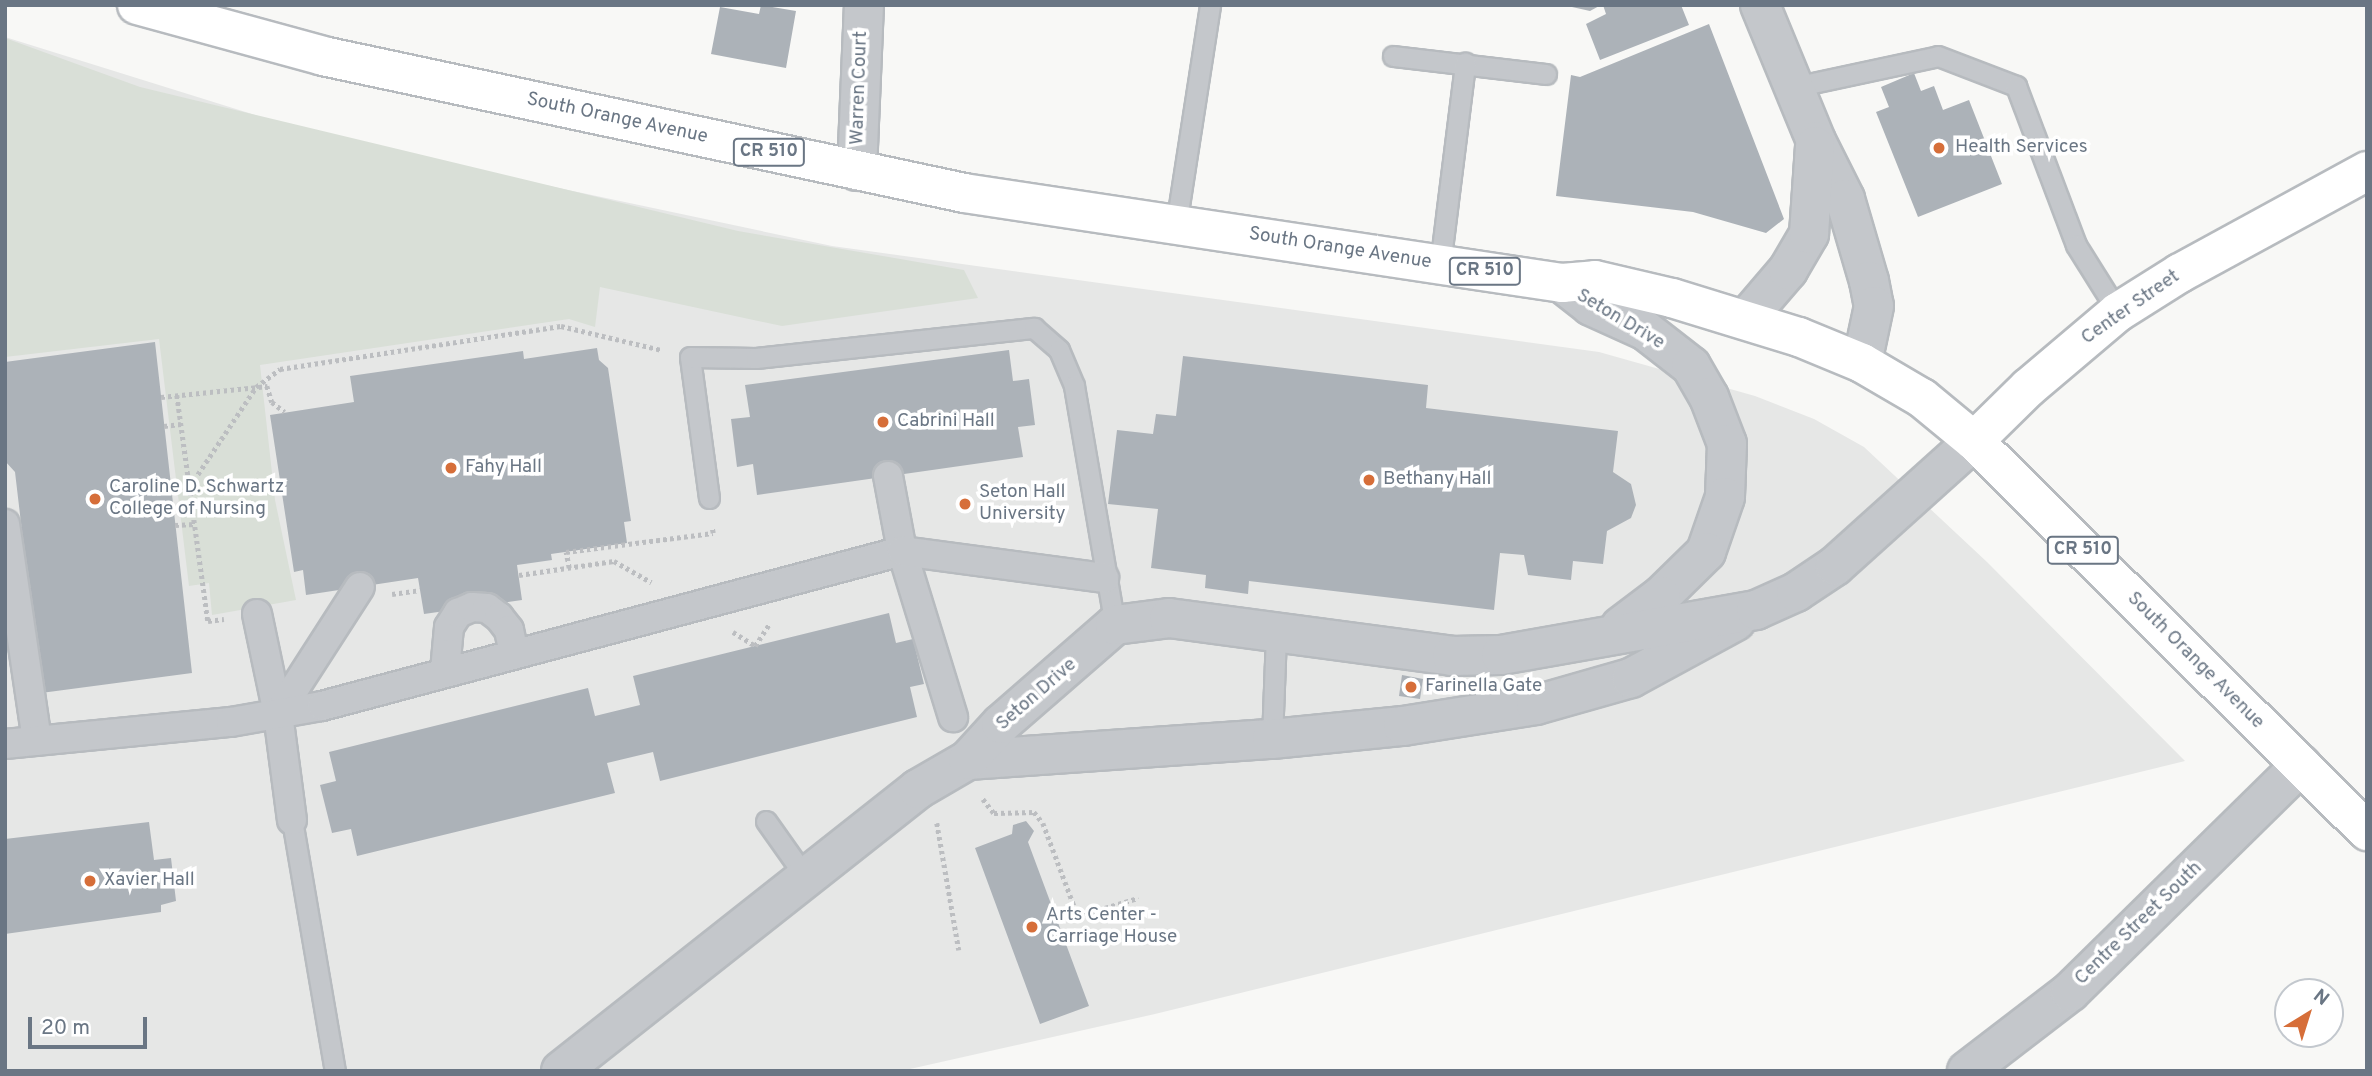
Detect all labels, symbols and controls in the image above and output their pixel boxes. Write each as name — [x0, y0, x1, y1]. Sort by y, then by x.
street label: Warren Court — [847, 31, 873, 145]
street label: South Orange Avenue — [524, 89, 710, 149]
place label: Health Services — [1955, 137, 2088, 159]
road number: CR 510 — [732, 138, 806, 167]
marker: Health Services — [1929, 138, 1949, 158]
street label: South Orange Avenue — [1247, 223, 1433, 275]
road number: CR 510 — [1448, 256, 1522, 286]
street label: Center Street — [2077, 266, 2185, 350]
street label: Seton Drive — [1572, 285, 1668, 355]
place label: Cabrini Hall — [897, 411, 995, 433]
marker: Cabrini Hall — [875, 414, 891, 430]
place label: Fahy Hall — [465, 457, 542, 479]
marker: Fahy Hall — [443, 460, 459, 476]
place label: Bethany Hall — [1383, 469, 1491, 491]
marker: Bethany Hall — [1361, 472, 1377, 488]
place label: Caroline D. Schwartz College of Nursing — [109, 477, 284, 521]
place label: Seton Hall University — [979, 482, 1065, 526]
marker: Caroline D. Schwartz College of Nursing — [87, 491, 103, 507]
marker: Seton Hall University — [957, 496, 973, 512]
road number: CR 510 — [2046, 536, 2120, 564]
street label: South Orange Avenue — [2121, 587, 2269, 735]
street label: Seton Drive — [992, 654, 1082, 736]
place label: Farinella Gate — [1425, 676, 1542, 698]
marker: Farinella Gate — [1403, 679, 1419, 695]
street label: Centre Street South — [2071, 858, 2207, 990]
place label: Xavier Hall — [104, 870, 195, 892]
marker: Xavier Hall — [82, 873, 98, 889]
place label: Arts Center - Carriage House — [1046, 905, 1177, 949]
marker: Arts Center - Carriage House — [1024, 919, 1040, 935]
north arrow — [2274, 978, 2344, 1048]
text: N — [2308, 984, 2333, 1012]
scale bar — [32, 1002, 150, 1046]
text: 20 m — [41, 1015, 90, 1042]

